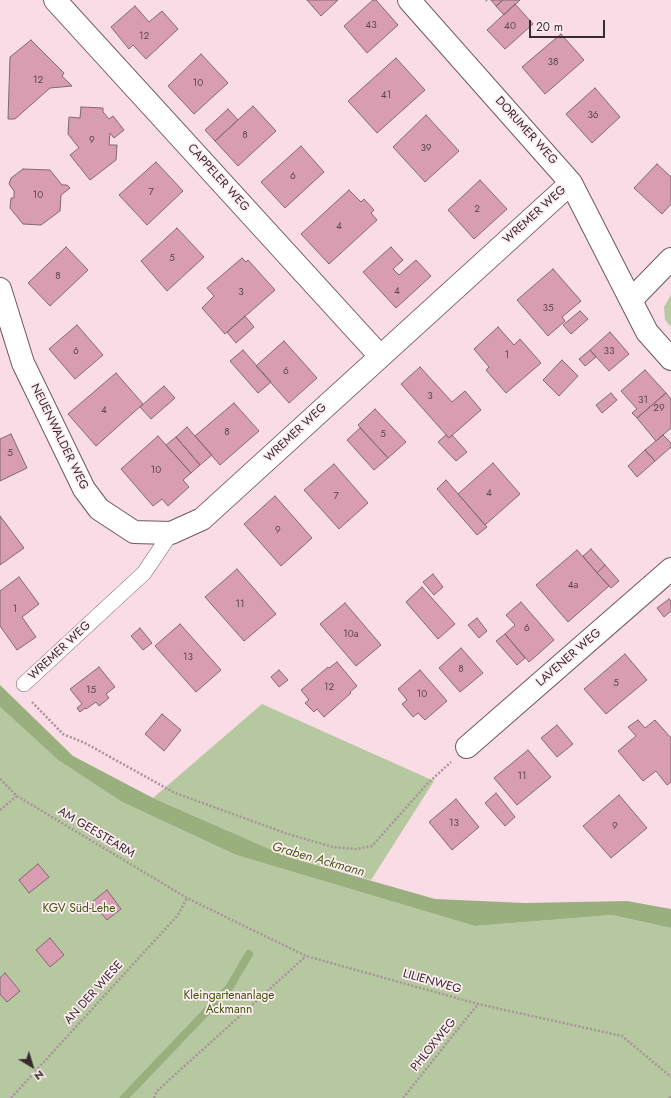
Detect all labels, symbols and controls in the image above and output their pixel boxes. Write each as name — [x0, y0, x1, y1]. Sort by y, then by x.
scale bar — [531, 12, 607, 38]
text: 20 m — [536, 18, 563, 36]
house number: 43 — [365, 20, 377, 32]
house number: 40 — [504, 21, 516, 33]
house number: 12 — [139, 31, 149, 43]
house number: 38 — [548, 57, 558, 69]
house number: 12 — [33, 75, 43, 87]
house number: 10 — [193, 78, 203, 90]
house number: 41 — [381, 90, 391, 102]
street label: DORUMER WEG — [492, 94, 560, 168]
house number: 36 — [587, 110, 599, 122]
house number: 8 — [242, 130, 248, 142]
house number: 9 — [89, 135, 95, 147]
street label: CAPPELER WEG — [184, 141, 252, 215]
house number: 39 — [420, 143, 432, 155]
house number: 6 — [290, 171, 296, 183]
street label: WREMER WEG — [501, 183, 569, 247]
house number: 7 — [148, 187, 154, 199]
house number: 10 — [33, 190, 43, 202]
house number: 2 — [474, 204, 480, 216]
house number: 4 — [336, 221, 342, 233]
house number: 5 — [169, 253, 175, 265]
house number: 8 — [55, 271, 61, 283]
house number: 4 — [394, 286, 400, 298]
house number: 3 — [238, 287, 244, 299]
house number: 35 — [542, 303, 554, 315]
house number: 6 — [73, 346, 79, 358]
house number: 33 — [604, 346, 614, 358]
house number: 1 — [505, 350, 509, 362]
house number: 6 — [283, 366, 289, 378]
street label: NEUENWALDER WEG — [27, 382, 91, 492]
house number: 3 — [427, 391, 433, 403]
house number: 31 — [638, 395, 648, 407]
street label: WREMER WEG — [262, 401, 330, 465]
house number: 29 — [653, 403, 665, 415]
house number: 4 — [101, 405, 107, 417]
house number: 8 — [224, 427, 230, 439]
house number: 5 — [380, 429, 386, 441]
house number: 5 — [7, 448, 13, 460]
house number: 10 — [151, 465, 161, 477]
house number: 4 — [486, 488, 492, 500]
house number: 7 — [333, 491, 339, 503]
house number: 9 — [275, 525, 281, 537]
house number: 4a — [568, 580, 578, 592]
house number: 11 — [236, 599, 244, 611]
house number: 1 — [13, 604, 17, 616]
street label: WREMER WEG — [26, 619, 94, 683]
house number: 6 — [524, 623, 530, 635]
street label: LAVENER WEG — [534, 626, 604, 690]
house number: 10a — [343, 629, 359, 641]
house number: 13 — [183, 652, 193, 664]
house number: 8 — [458, 664, 464, 676]
house number: 5 — [613, 678, 619, 690]
house number: 12 — [324, 682, 334, 694]
house number: 15 — [86, 685, 96, 697]
house number: 10 — [417, 689, 427, 701]
house number: 11 — [518, 771, 526, 783]
street label: AM GEESTEARM — [55, 804, 137, 862]
house number: 13 — [449, 818, 459, 830]
house number: 9 — [612, 821, 618, 833]
water label: Graben Ackmann — [270, 839, 366, 881]
park label: KGV Süd-Lehe — [43, 902, 115, 916]
street label: AN DER WIESE — [62, 958, 126, 1028]
street label: LILIENWEG — [401, 967, 463, 997]
park label: Kleingartenanlage Ackmann — [184, 989, 274, 1017]
street label: PHLOXWEG — [408, 1016, 460, 1074]
north arrow — [12, 1046, 52, 1086]
text: N — [31, 1066, 48, 1084]

